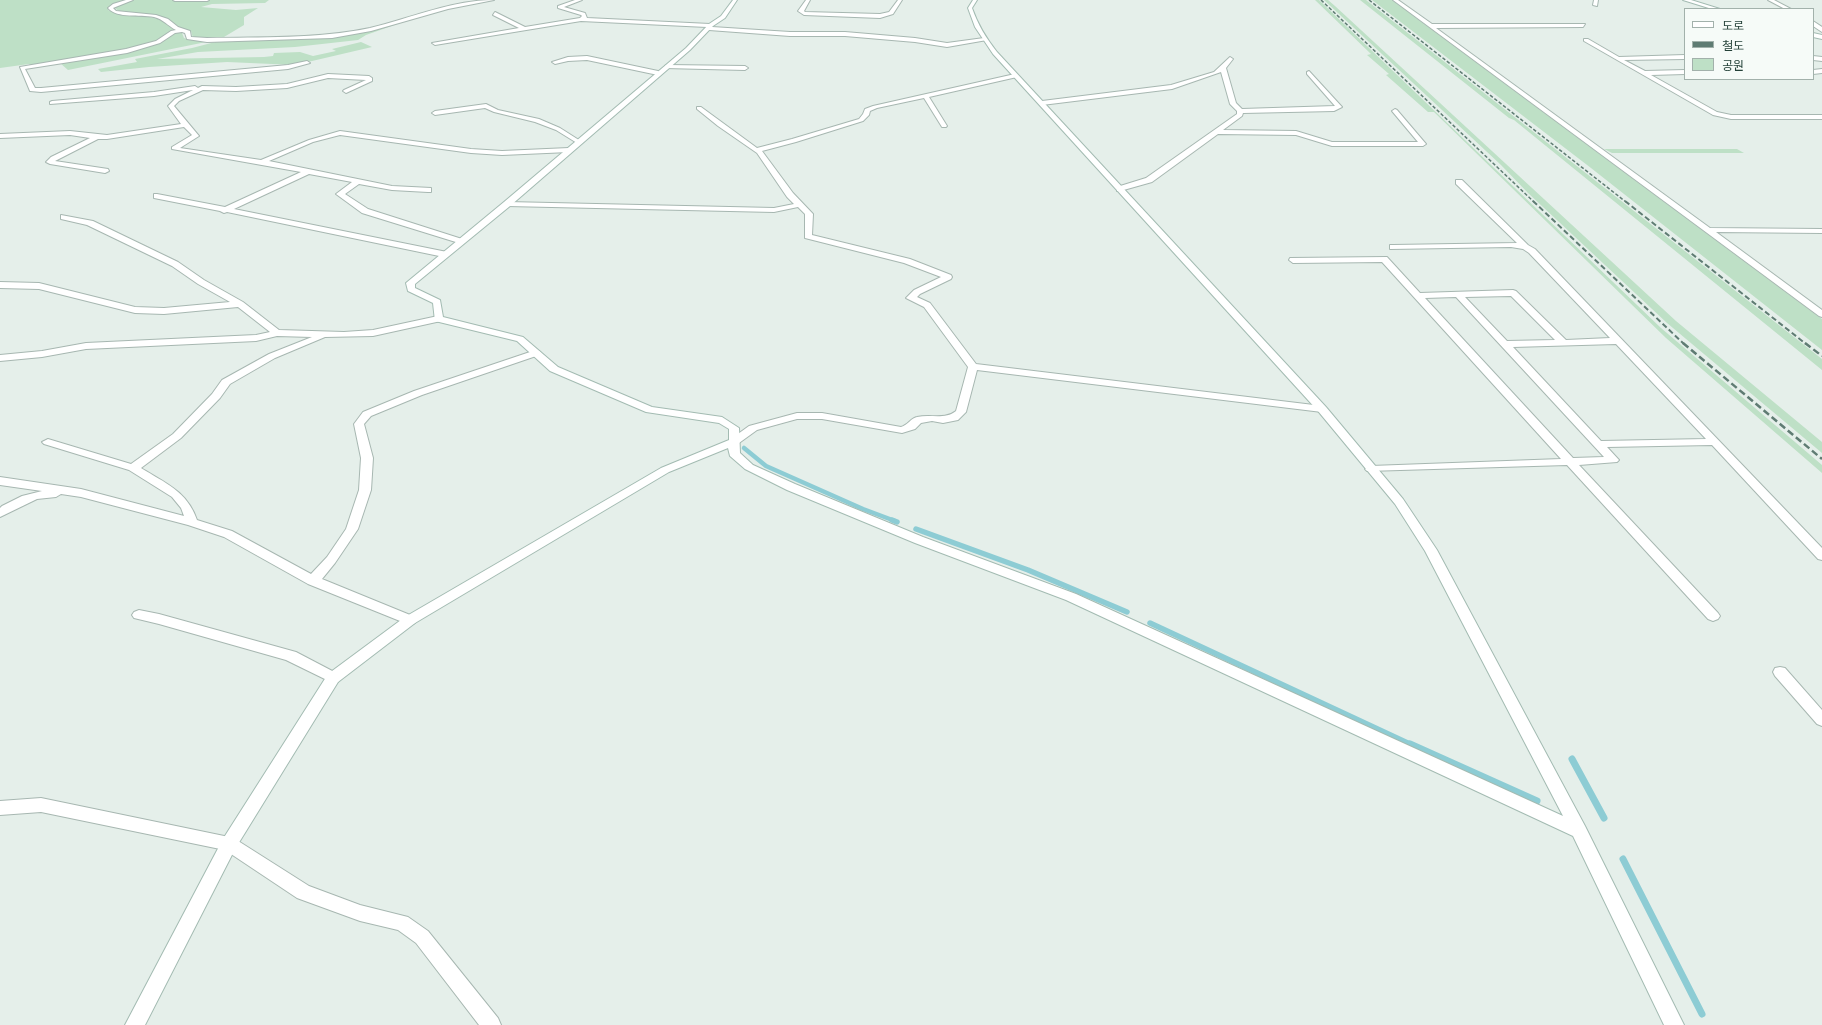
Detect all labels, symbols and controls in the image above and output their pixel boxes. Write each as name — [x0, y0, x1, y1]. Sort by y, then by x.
legend — [1684, 8, 1814, 80]
text: 도로 — [1722, 19, 1744, 33]
text: 철도 — [1722, 39, 1744, 53]
text: 공원 — [1722, 59, 1744, 73]

